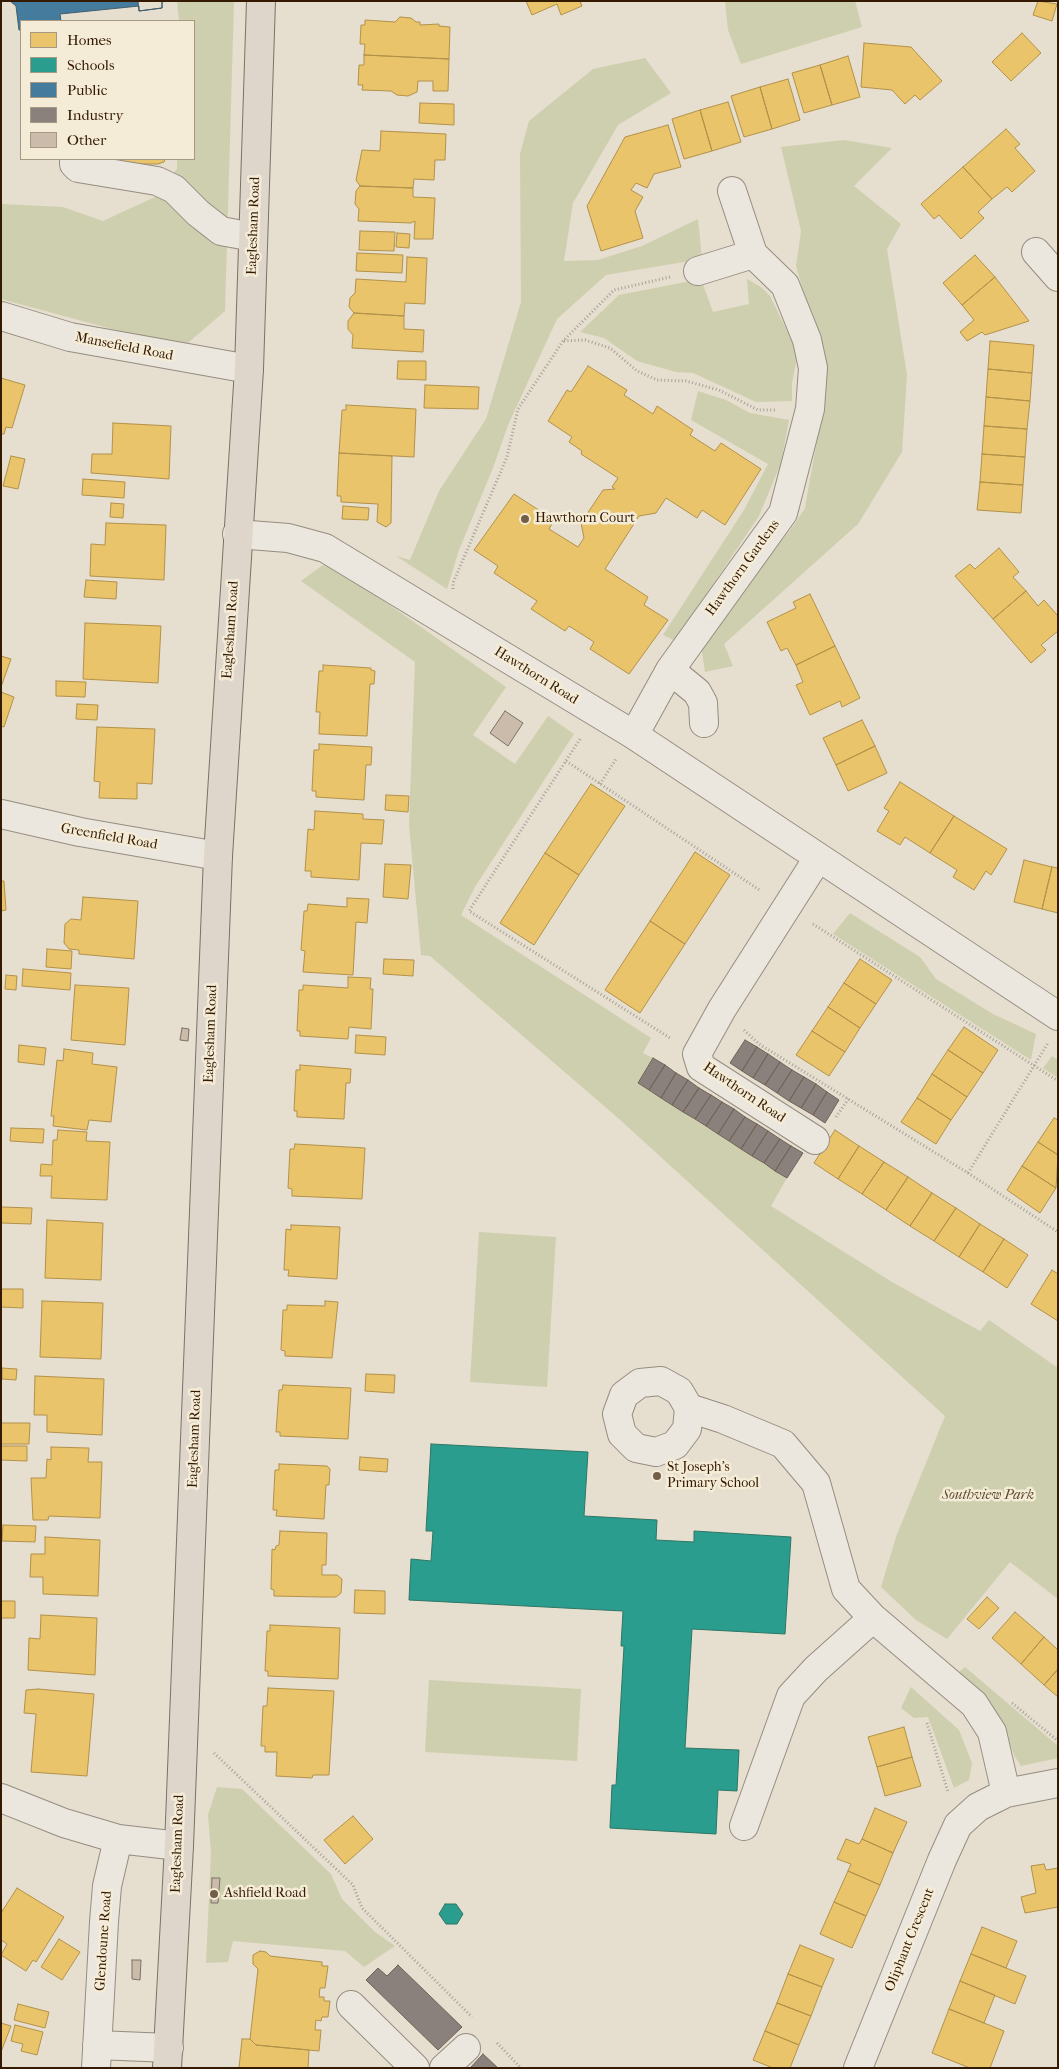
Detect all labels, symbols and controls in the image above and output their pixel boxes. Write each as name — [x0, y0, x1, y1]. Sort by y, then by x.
legend — [20, 20, 195, 160]
text: Homes — [67, 31, 112, 49]
text: Schools — [67, 56, 114, 74]
text: Public — [67, 81, 107, 99]
text: Industry — [67, 106, 123, 124]
text: Other — [67, 131, 106, 149]
street label: Eaglesham Road — [244, 177, 264, 275]
street label: Mansefield Road — [73, 329, 175, 365]
place label: Hawthorn Court — [535, 511, 635, 527]
marker: Hawthorn Court — [519, 513, 531, 525]
street label: Hawthorn Gardens — [703, 517, 783, 619]
street label: Eaglesham Road — [219, 580, 243, 680]
street label: Hawthorn Road — [491, 644, 581, 708]
street label: Greenfield Road — [59, 820, 159, 854]
street label: Eaglesham Road — [201, 985, 221, 1083]
street label: Hawthorn Road — [700, 1059, 788, 1127]
street label: Eaglesham Road — [185, 1390, 205, 1488]
place label: St Joseph's Primary School — [667, 1460, 759, 1492]
marker: St Joseph's Primary School — [651, 1470, 663, 1482]
park label: Southview Park — [942, 1488, 1034, 1504]
street label: Eaglesham Road — [168, 1795, 188, 1893]
place label: Ashfield Road — [224, 1886, 306, 1902]
street label: Oliphant Crescent — [882, 1886, 938, 1994]
marker: Ashfield Road — [208, 1888, 220, 1900]
street label: Glendoune Road — [92, 1890, 116, 1992]

